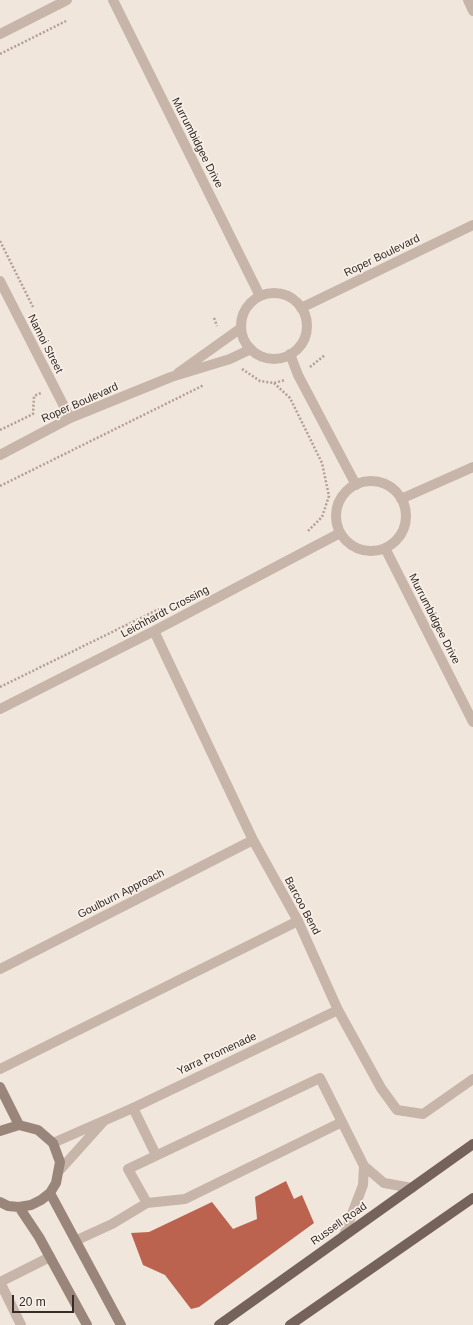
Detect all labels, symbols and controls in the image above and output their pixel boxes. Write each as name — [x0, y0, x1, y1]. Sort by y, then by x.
street label: Murrumbidgee Drive — [169, 96, 225, 190]
street label: Roper Boulevard — [342, 232, 422, 280]
street label: Namoi Street — [25, 312, 65, 376]
street label: Roper Boulevard — [40, 380, 120, 426]
street label: Murrumbidgee Drive — [406, 572, 462, 666]
street label: Leichhardt Crossing — [119, 583, 211, 641]
street label: Goulburn Approach — [76, 866, 166, 922]
street label: Barcoo Bend — [281, 875, 323, 937]
street label: Yarra Promenade — [175, 1030, 259, 1078]
street label: Russell Road — [308, 1200, 370, 1248]
scale bar — [14, 1287, 76, 1313]
text: 20 m — [19, 1295, 46, 1309]

